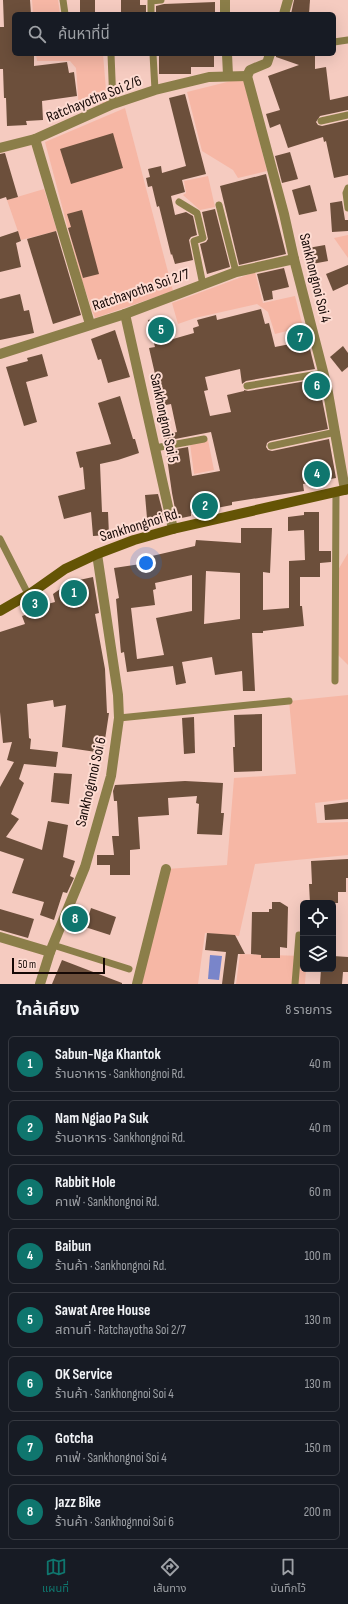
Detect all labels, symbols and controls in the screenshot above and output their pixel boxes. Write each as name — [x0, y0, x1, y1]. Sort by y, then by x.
search box — [12, 12, 336, 56]
icon: search — [26, 23, 48, 45]
text: ค้นหาที่นี่ — [58, 25, 110, 44]
street label: Ratchayotha Soi 2/6 — [43, 71, 145, 127]
street label: Sankhongnoi Soi 4 — [295, 231, 335, 325]
street label: Ratchayotha Soi 2/7 — [90, 265, 192, 315]
pin: 5 — [148, 315, 174, 345]
pin: 7 — [287, 323, 313, 353]
street label: Sankhongnoi Soi 5 — [145, 371, 183, 465]
pin: 6 — [304, 371, 330, 401]
pin: 4 — [304, 459, 330, 489]
pin: 2 — [192, 491, 218, 521]
street label: Sankhongnoi Rd. — [98, 504, 183, 546]
your location — [136, 553, 156, 573]
pin: 1 — [61, 578, 87, 608]
pin: 3 — [22, 589, 48, 619]
street label: Sankhognnoi Soi 6 — [71, 735, 111, 829]
map controls — [300, 900, 336, 972]
button: locate — [300, 900, 336, 936]
pin: 8 — [62, 904, 88, 934]
button: layers — [300, 936, 336, 972]
scale bar — [12, 956, 105, 975]
text: 50 m — [18, 958, 36, 971]
text: ใกล้เคียง — [16, 1000, 79, 1020]
text: 8 รายการ — [285, 1002, 332, 1018]
text: Sabun-Nga Khantok — [55, 1045, 161, 1064]
text: 1 — [27, 1056, 33, 1072]
text: 40 m — [309, 1056, 331, 1072]
text: ร้านอาหาร · Sankhongnoi Rd. — [55, 1066, 185, 1082]
text: Nam Ngiao Pa Suk — [55, 1109, 149, 1128]
text: 2 — [27, 1120, 33, 1136]
text: 40 m — [309, 1120, 331, 1136]
text: ร้านอาหาร · Sankhongnoi Rd. — [55, 1130, 185, 1146]
text: Rabbit Hole — [55, 1173, 116, 1192]
text: 3 — [27, 1184, 33, 1200]
text: 60 m — [309, 1184, 331, 1200]
text: คาเฟ่ · Sankhongnoi Rd. — [55, 1194, 159, 1210]
text: Baibun — [55, 1237, 91, 1256]
text: 4 — [27, 1248, 33, 1264]
text: 100 m — [304, 1248, 331, 1264]
text: ร้านค้า · Sankhongnoi Rd. — [55, 1258, 167, 1274]
text: Sawat Aree House — [55, 1301, 150, 1320]
text: 5 — [27, 1312, 33, 1328]
text: 130 m — [305, 1312, 331, 1328]
text: สถานที่ · Ratchayotha Soi 2/7 — [55, 1322, 186, 1338]
text: OK Service — [55, 1365, 113, 1384]
text: 6 — [27, 1376, 33, 1392]
text: 130 m — [305, 1376, 331, 1392]
text: ร้านค้า · Sankhongnoi Soi 4 — [55, 1386, 174, 1402]
text: Gotcha — [55, 1429, 93, 1448]
text: 7 — [27, 1440, 33, 1456]
text: 150 m — [305, 1440, 331, 1456]
text: คาเฟ่ · Sankhongnoi Soi 4 — [55, 1450, 167, 1466]
text: Jazz Bike — [55, 1493, 101, 1512]
text: 8 — [27, 1504, 33, 1520]
text: 200 m — [304, 1504, 331, 1520]
text: ร้านค้า · Sankhognnoi Soi 6 — [55, 1514, 174, 1530]
tab: แผนที่ — [42, 1556, 69, 1597]
tab: เส้นทาง — [153, 1556, 186, 1597]
tab: บันทึกไว้ — [271, 1556, 306, 1597]

